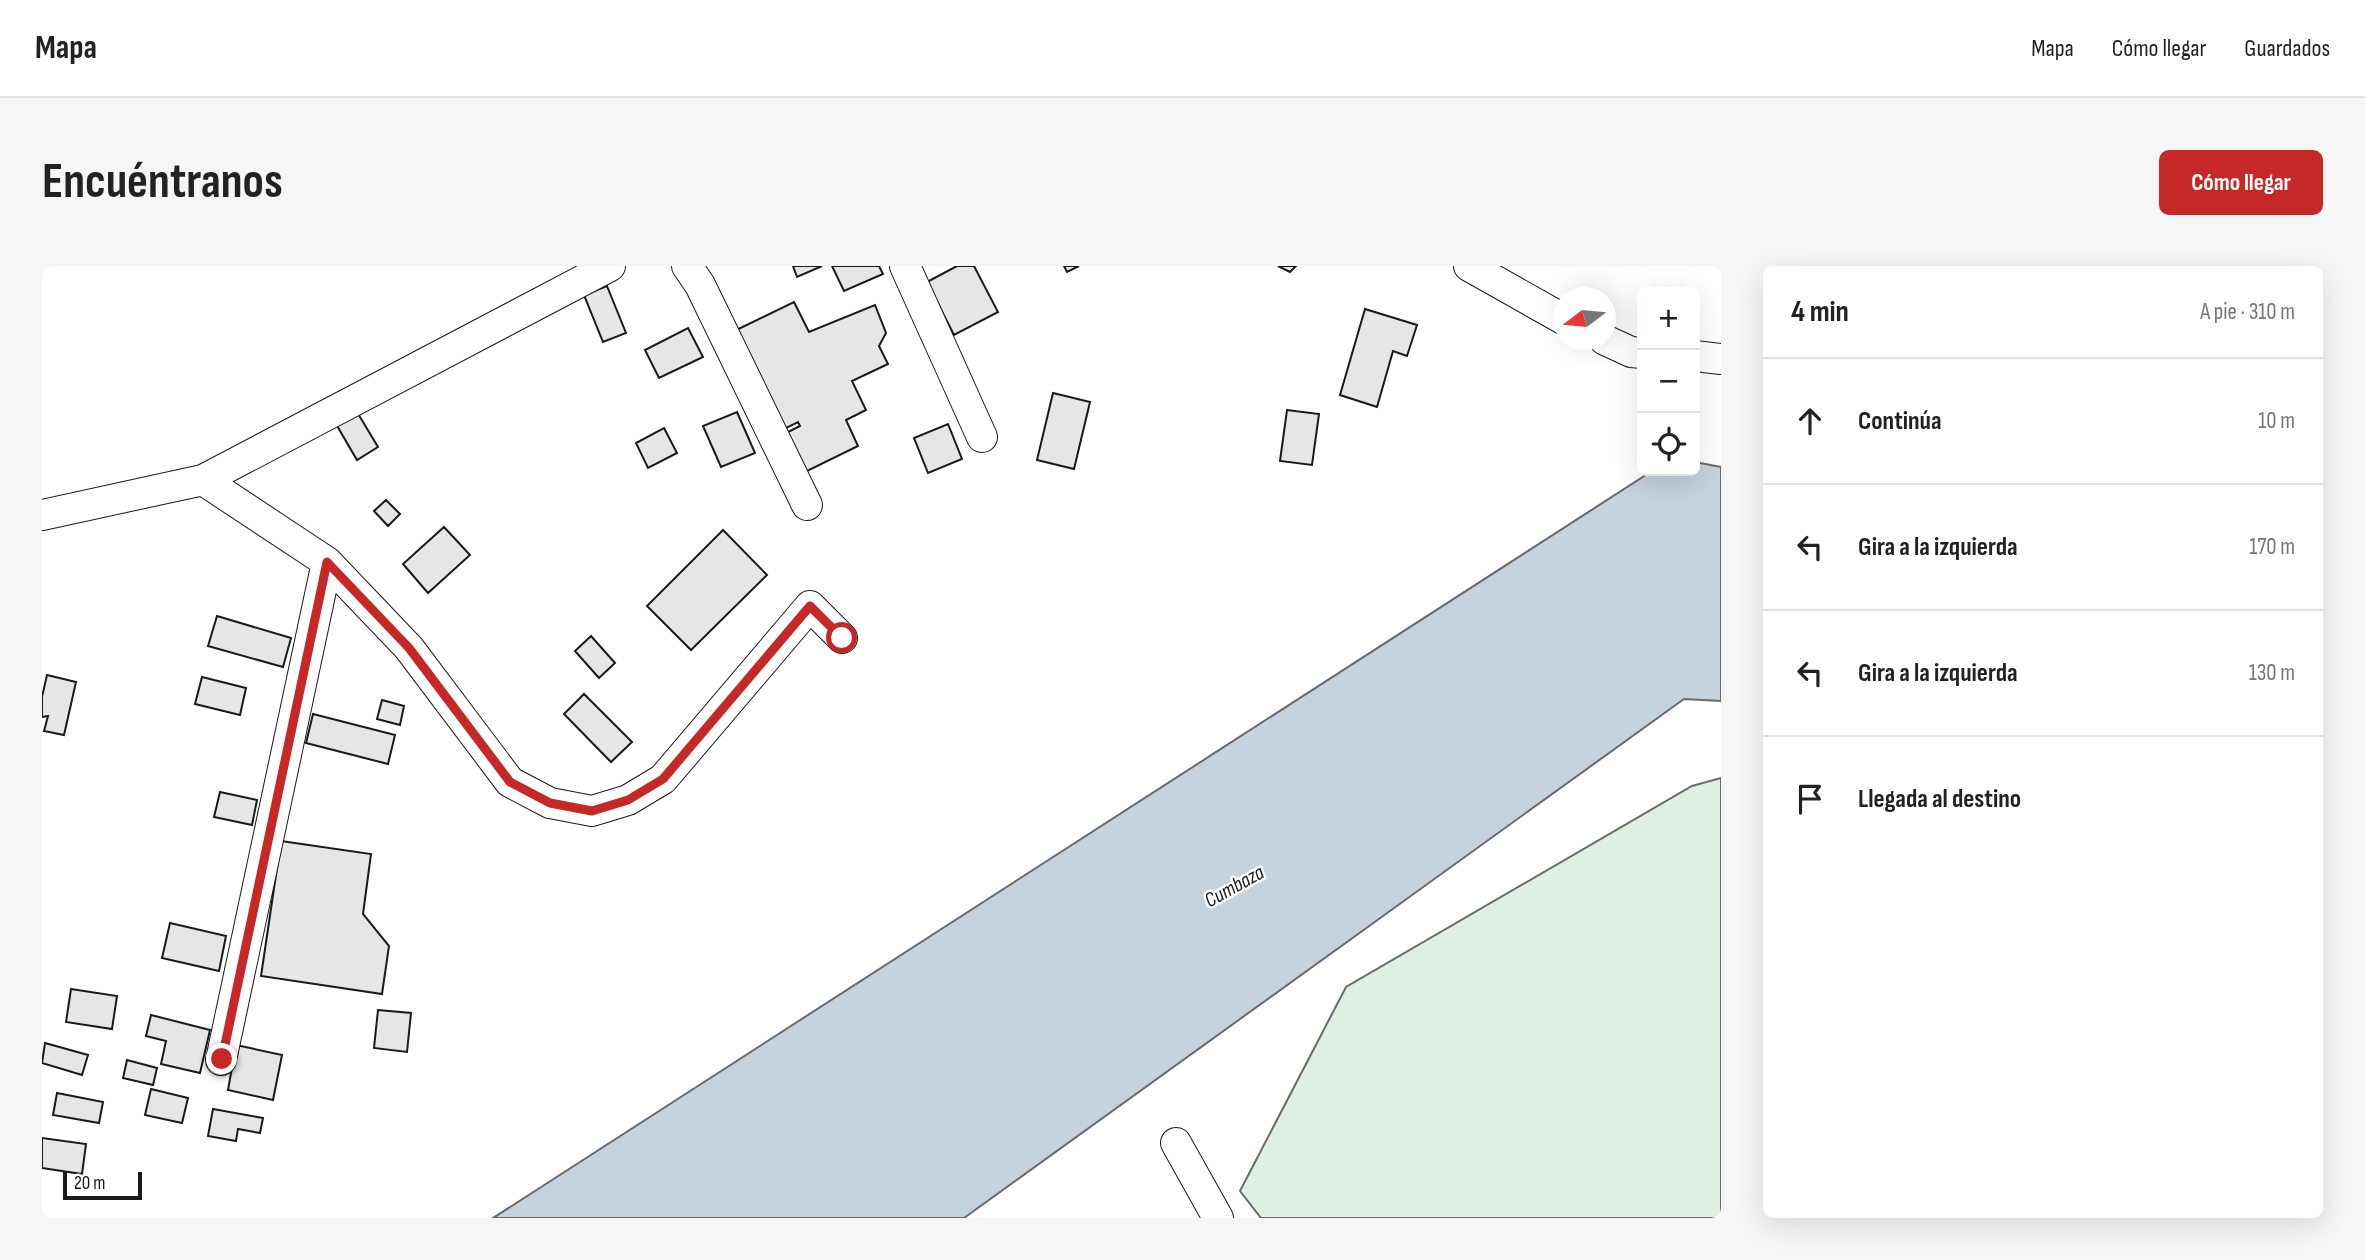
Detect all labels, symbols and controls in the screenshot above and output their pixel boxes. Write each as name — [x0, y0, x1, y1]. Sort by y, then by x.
text: Mapa — [35, 28, 97, 68]
text: Mapa — [2031, 34, 2074, 63]
text: Cómo llegar — [2112, 34, 2206, 63]
text: Guardados — [2244, 34, 2330, 63]
button: Cómo llegar — [2159, 150, 2323, 215]
text: Encuéntranos — [42, 153, 283, 212]
north arrow — [1553, 287, 1616, 350]
map controls — [1637, 287, 1700, 476]
button: + — [1637, 287, 1700, 350]
text: 4 min — [1791, 294, 1849, 330]
text: A pie · 310 m — [2200, 298, 2295, 326]
button: − — [1637, 350, 1700, 413]
icon: ahead — [1791, 402, 1829, 440]
text: Continúa — [1858, 406, 1942, 437]
text: 10 m — [2258, 407, 2295, 435]
button: locate — [1637, 413, 1700, 476]
icon: left — [1791, 528, 1829, 566]
text: Gira a la izquierda — [1858, 532, 2018, 563]
text: 170 m — [2249, 533, 2295, 561]
route start — [826, 622, 857, 653]
icon: left — [1791, 654, 1829, 692]
text: Gira a la izquierda — [1858, 658, 2018, 689]
text: 130 m — [2249, 659, 2295, 687]
icon: arrive — [1791, 780, 1829, 818]
text: Llegada al destino — [1858, 784, 2021, 815]
water label: Cumbaza — [1200, 860, 1269, 913]
route end — [206, 1043, 237, 1074]
scale bar — [63, 1169, 142, 1201]
text: 20 m — [74, 1172, 106, 1195]

